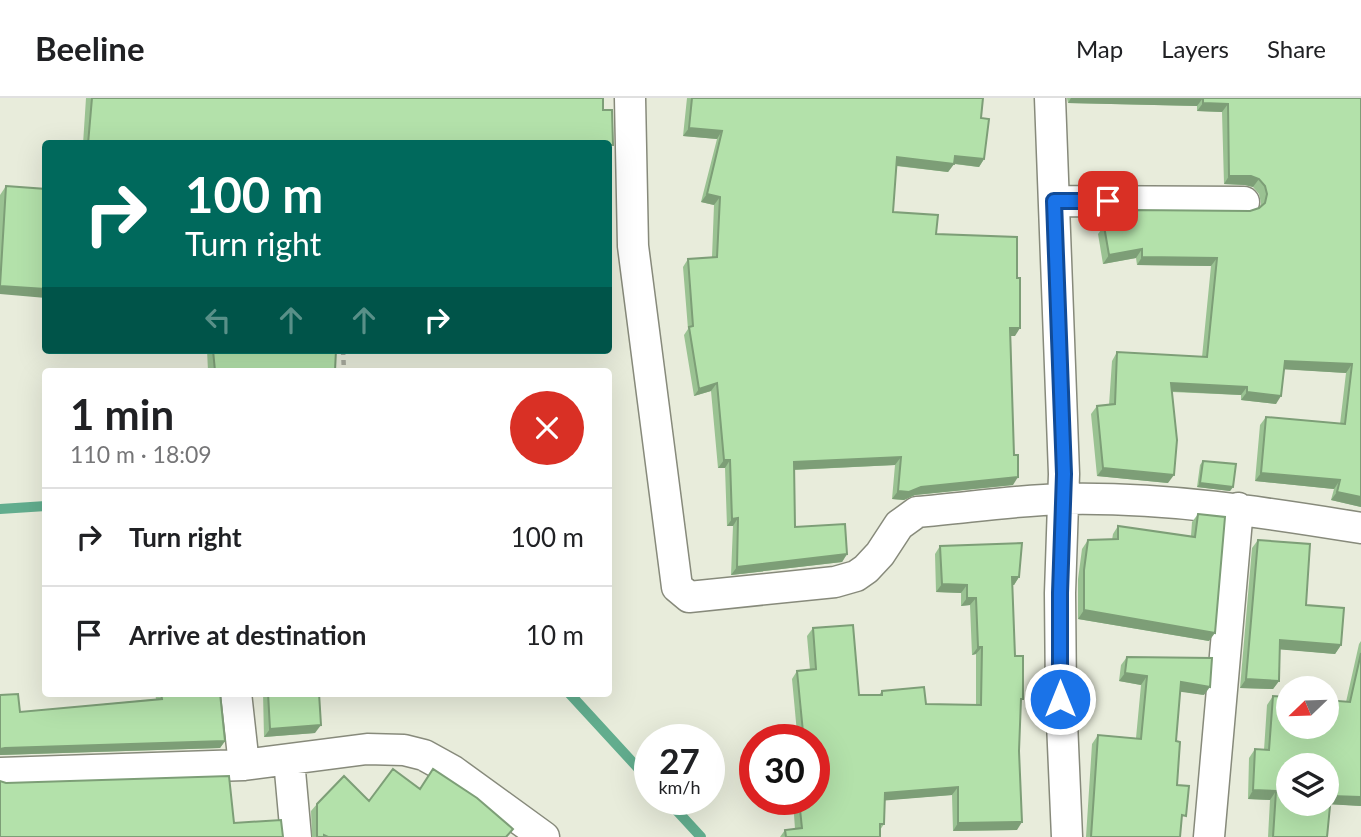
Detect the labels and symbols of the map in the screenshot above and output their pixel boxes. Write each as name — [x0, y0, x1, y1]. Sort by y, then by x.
pin — [1078, 171, 1138, 231]
position arrow — [1023, 662, 1097, 736]
north arrow — [1276, 676, 1339, 738]
speed limit sign: 30 — [739, 724, 830, 815]

